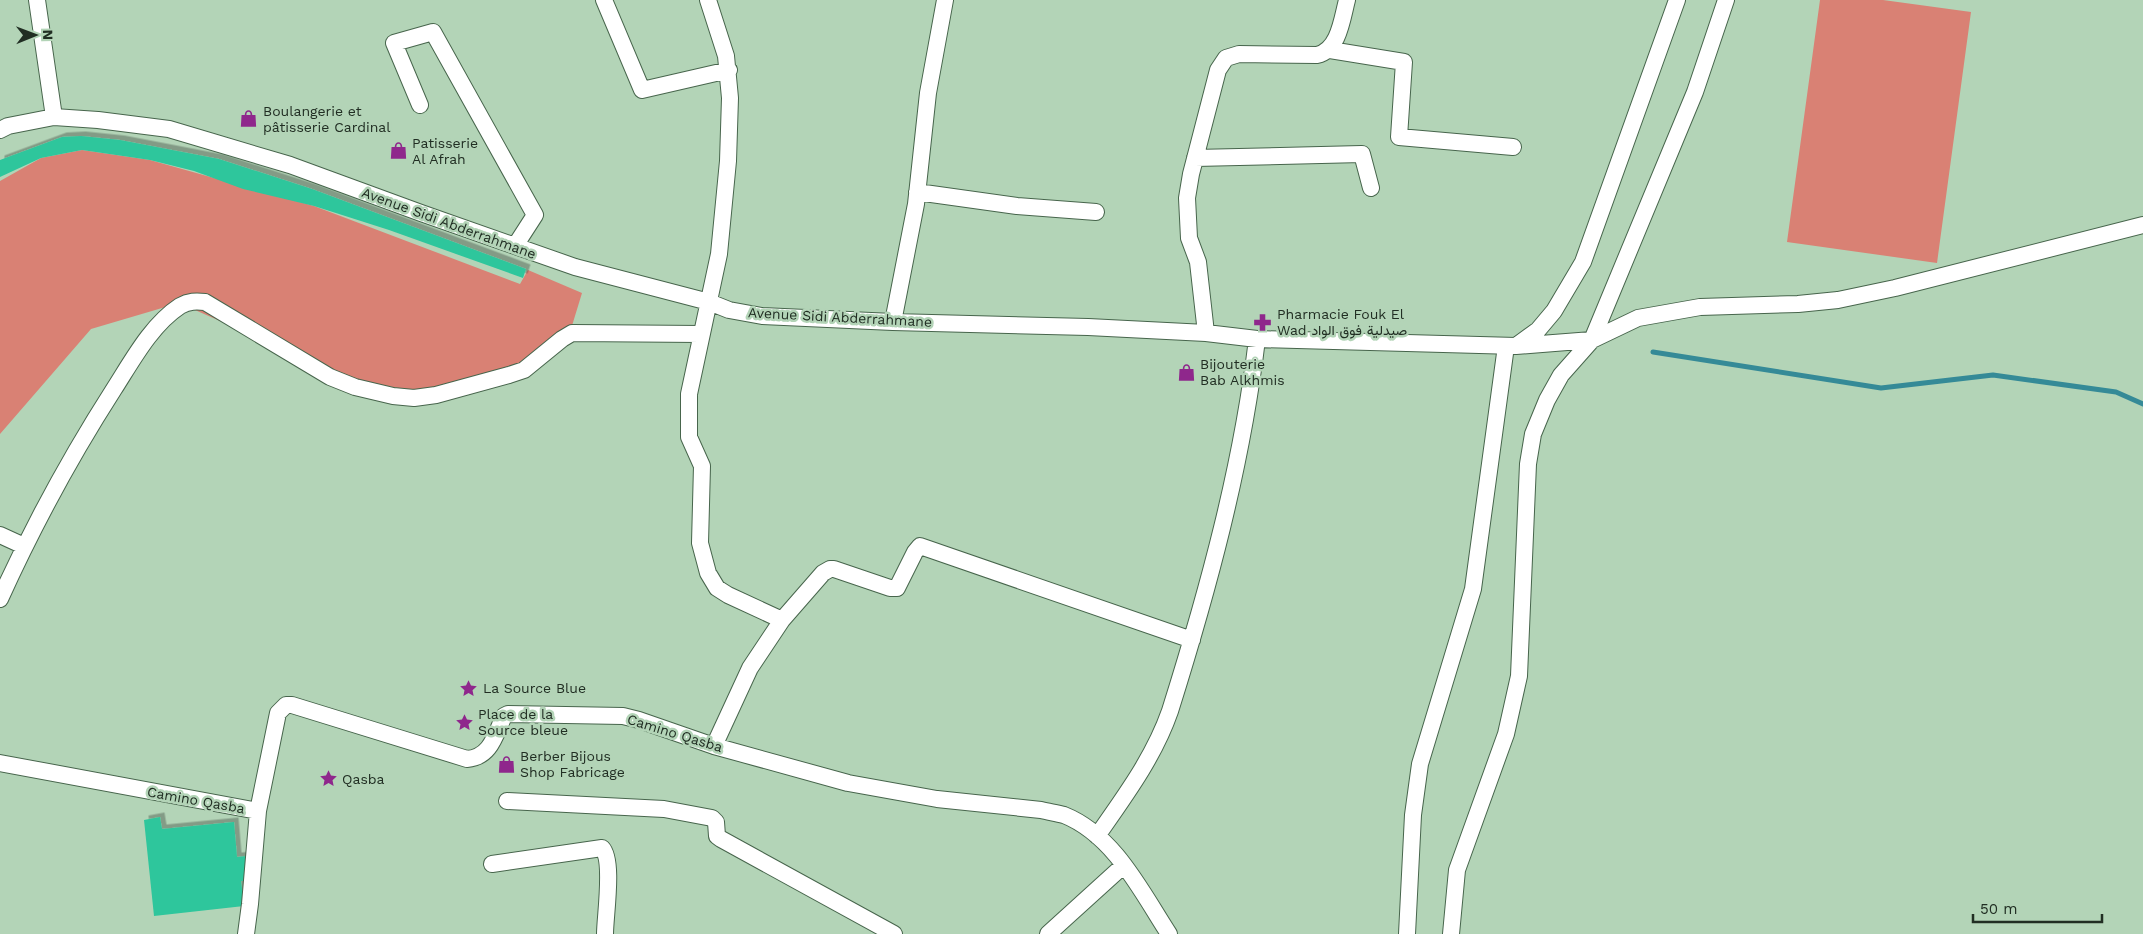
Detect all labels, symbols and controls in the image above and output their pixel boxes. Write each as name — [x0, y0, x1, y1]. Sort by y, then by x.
north arrow — [10, 10, 60, 60]
text: N — [40, 29, 56, 40]
place label: Boulangerie et pâtisserie Cardinal — [263, 103, 391, 135]
shop icon: Boulangerie et pâtisserie Cardinal — [239, 109, 259, 129]
place label: Patisserie Al Afrah — [412, 135, 478, 167]
shop icon: Patisserie Al Afrah — [388, 141, 408, 161]
street label: Avenue Sidi Abderrahmane — [360, 184, 538, 262]
street label: Avenue Sidi Abderrahmane — [748, 304, 932, 330]
place label: Pharmacie Fouk El Wad صيدلية فوق الواد — [1277, 306, 1408, 339]
pharmacy icon: Pharmacie Fouk El Wad صيدلية فوق الواد — [1253, 312, 1273, 332]
place label: Bijouterie Bab Alkhmis — [1200, 356, 1285, 388]
shop icon: Bijouterie Bab Alkhmis — [1176, 362, 1196, 382]
place icon: La Source Blue — [459, 678, 479, 698]
place label: La Source Blue — [483, 680, 586, 696]
place label: Place de la Source bleue — [478, 706, 568, 738]
street label: Camino Qasba — [625, 711, 725, 755]
place icon: Place de la Source bleue — [454, 712, 474, 732]
place label: Berber Bijous Shop Fabricage — [520, 748, 625, 780]
shop icon: Berber Bijous Shop Fabricage — [496, 754, 516, 774]
place icon: Qasba — [318, 769, 338, 789]
place label: Qasba — [342, 771, 385, 787]
street label: Camino Qasba — [146, 784, 246, 816]
scale bar — [1973, 892, 2102, 924]
text: 50 m — [1980, 900, 2017, 918]

